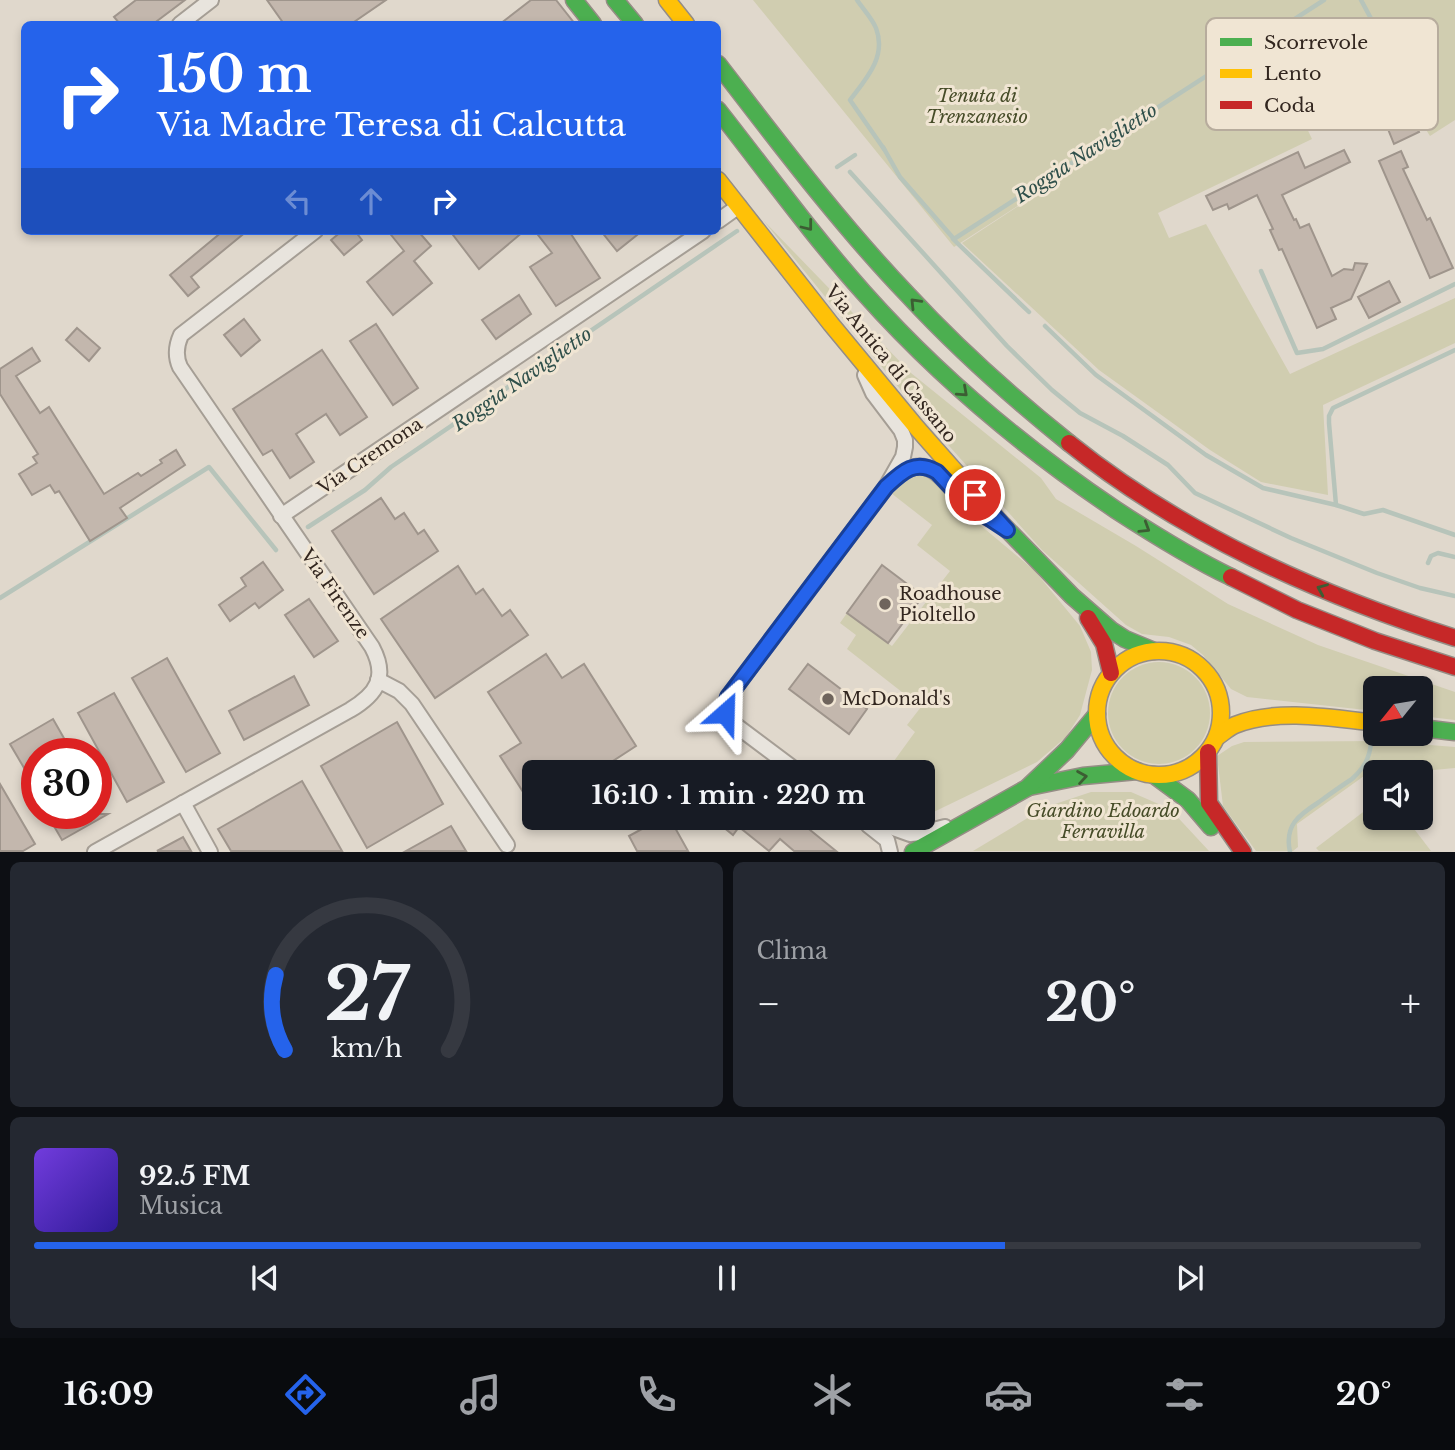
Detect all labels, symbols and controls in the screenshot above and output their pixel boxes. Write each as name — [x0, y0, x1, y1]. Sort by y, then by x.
legend — [1206, 18, 1438, 130]
text: Scorrevole — [1264, 31, 1368, 54]
text: 150 m — [157, 44, 312, 105]
icon: right — [42, 49, 133, 140]
text: Lento — [1264, 62, 1321, 85]
park label: Tenuta di Trenzanesio — [926, 85, 1028, 128]
text: Coda — [1264, 94, 1315, 117]
water label: Roggia Naviglietto — [1010, 98, 1162, 208]
text: Via Madre Teresa di Calcutta — [157, 105, 626, 145]
icon: left — [279, 182, 317, 220]
icon: ahead — [352, 182, 390, 220]
icon: right — [425, 182, 463, 220]
one-way arrow — [799, 218, 812, 231]
street label: Via Antica di Cassano — [820, 280, 961, 447]
one-way arrow — [910, 298, 923, 311]
water label: Roggia Naviglietto — [447, 322, 596, 436]
one-way arrow — [955, 384, 968, 396]
street label: Via Cremona — [313, 413, 427, 500]
pin — [945, 465, 1005, 525]
icon: arrive — [956, 476, 994, 514]
one-way arrow — [1137, 520, 1150, 533]
street label: Via Firenze — [295, 544, 374, 643]
place label: Roadhouse Pioltello — [899, 583, 1002, 626]
one-way arrow — [1317, 583, 1329, 597]
marker: Roadhouse Pioltello — [877, 596, 893, 612]
position arrow — [688, 676, 762, 750]
north arrow — [1363, 676, 1433, 746]
map controls — [1363, 676, 1433, 830]
place label: McDonald's — [842, 688, 951, 710]
marker: McDonald's — [820, 691, 836, 707]
speed limit sign: 30 — [21, 738, 112, 829]
button: sound — [1363, 760, 1433, 830]
one-way arrow — [1076, 770, 1087, 785]
text: 16:10 · 1 min · 220 m — [592, 779, 865, 811]
park label: Giardino Edoardo Ferravilla — [1026, 800, 1180, 843]
text: Clima — [757, 937, 828, 965]
text: 27 — [324, 950, 410, 1041]
text: 20° — [1045, 971, 1136, 1035]
text: − — [757, 980, 781, 1027]
text: + — [1400, 980, 1421, 1027]
text: km/h — [331, 1033, 402, 1064]
text: 92.5 FM — [139, 1160, 250, 1192]
text: Musica — [139, 1192, 222, 1220]
icon: previous — [246, 1259, 284, 1297]
icon: pause — [708, 1259, 746, 1297]
icon: next — [1171, 1259, 1209, 1297]
icon: directions — [281, 1370, 330, 1419]
icon: music — [456, 1370, 505, 1419]
icon: phone — [632, 1370, 681, 1419]
icon: climate — [808, 1370, 857, 1419]
icon: car — [984, 1370, 1033, 1419]
icon: filters — [1160, 1370, 1209, 1419]
text: 16:09 — [63, 1374, 154, 1414]
text: 20° — [1336, 1374, 1391, 1414]

